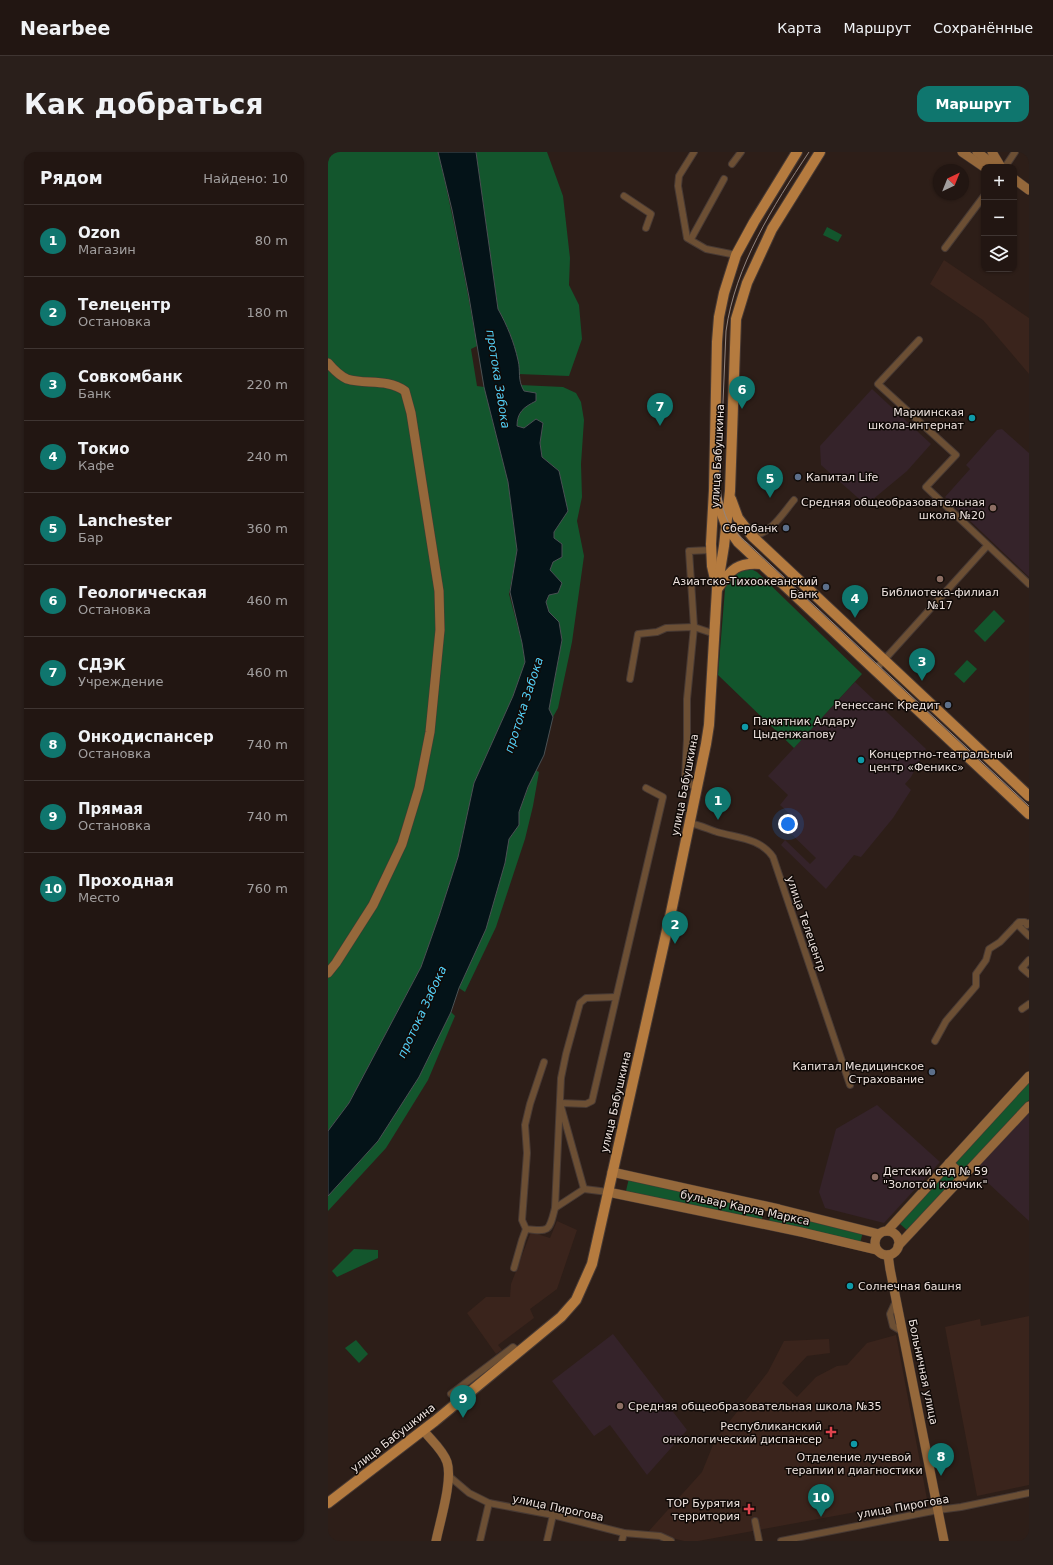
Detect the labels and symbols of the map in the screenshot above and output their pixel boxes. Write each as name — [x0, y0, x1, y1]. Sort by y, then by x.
north arrow — [933, 164, 969, 200]
water label: протока Забока — [483, 329, 513, 429]
pin: 6 — [729, 376, 755, 409]
pin: 7 — [647, 393, 673, 426]
street label: улица Бабушкина — [709, 404, 727, 508]
place label: Мариинская школа-интернат — [868, 406, 965, 432]
marker: Мариинская школа-интернат — [967, 413, 977, 423]
pin: 5 — [757, 465, 783, 498]
place label: Капитал Life — [806, 471, 879, 484]
marker: Капитал Life — [793, 472, 803, 482]
place label: Средняя общеобразовательная школа №20 — [801, 496, 985, 522]
marker: Средняя общеобразовательная школа №20 — [988, 503, 998, 513]
place label: Сбербанк — [722, 522, 778, 535]
marker: Сбербанк — [781, 523, 791, 533]
marker: Библиотека-филиал №17 — [935, 574, 945, 584]
place label: Азиатско-Тихоокеанский Банк — [673, 575, 818, 601]
marker: Азиатско-Тихоокеанский Банк — [821, 582, 831, 592]
pin: 4 — [842, 585, 868, 618]
place label: Библиотека-филиал №17 — [881, 586, 999, 612]
pin: 3 — [909, 648, 935, 681]
water label: протока Забока — [502, 655, 546, 755]
place label: Ренессанс Кредит — [834, 699, 941, 712]
marker: Ренессанс Кредит — [943, 700, 953, 710]
place label: Памятник Алдару Цыденжапову — [753, 715, 857, 741]
marker: Памятник Алдару Цыденжапову — [740, 722, 750, 732]
street label: улица Бабушкина — [669, 733, 701, 837]
place label: Концертно-театральный центр «Феникс» — [869, 748, 1013, 774]
marker: Концертно-театральный центр «Феникс» — [856, 755, 866, 765]
pin: 1 — [705, 787, 731, 820]
your location — [778, 814, 798, 834]
street label: улица Телецентр — [783, 874, 829, 974]
pin: 2 — [662, 911, 688, 944]
water label: протока Забока — [395, 964, 449, 1060]
street label: улица Бабушкина — [598, 1050, 634, 1154]
place label: Капитал Медицинское Страхование — [792, 1060, 924, 1086]
marker: Капитал Медицинское Страхование — [927, 1067, 937, 1077]
place label: Детский сад № 59 "Золотой ключик" — [883, 1165, 988, 1191]
marker: Детский сад № 59 "Золотой ключик" — [870, 1172, 880, 1182]
street label: бульвар Карла Маркса — [679, 1188, 811, 1228]
place label: Солнечная башня — [858, 1280, 961, 1293]
marker: Солнечная башня — [845, 1281, 855, 1291]
street label: Больничная улица — [905, 1318, 941, 1426]
pin: 9 — [450, 1385, 476, 1418]
place label: Средняя общеобразовательная школа №35 — [628, 1400, 882, 1413]
street label: улица Бабушкина — [348, 1401, 438, 1475]
marker: Средняя общеобразовательная школа №35 — [615, 1401, 625, 1411]
place label: Республиканский онкологический диспансер — [663, 1420, 822, 1446]
marker: Республиканский онкологический диспансер — [825, 1426, 837, 1438]
marker: Отделение лучевой терапии и диагностики — [849, 1439, 859, 1449]
pin: 8 — [928, 1443, 954, 1476]
place label: Отделение лучевой терапии и диагностики — [785, 1451, 923, 1477]
pin: 10 — [808, 1484, 834, 1517]
street label: улица Пирогова — [511, 1492, 605, 1524]
street label: улица Пирогова — [856, 1492, 950, 1522]
place label: ТОР Бурятия территория — [666, 1497, 740, 1523]
marker: ТОР Бурятия территория — [743, 1503, 755, 1515]

